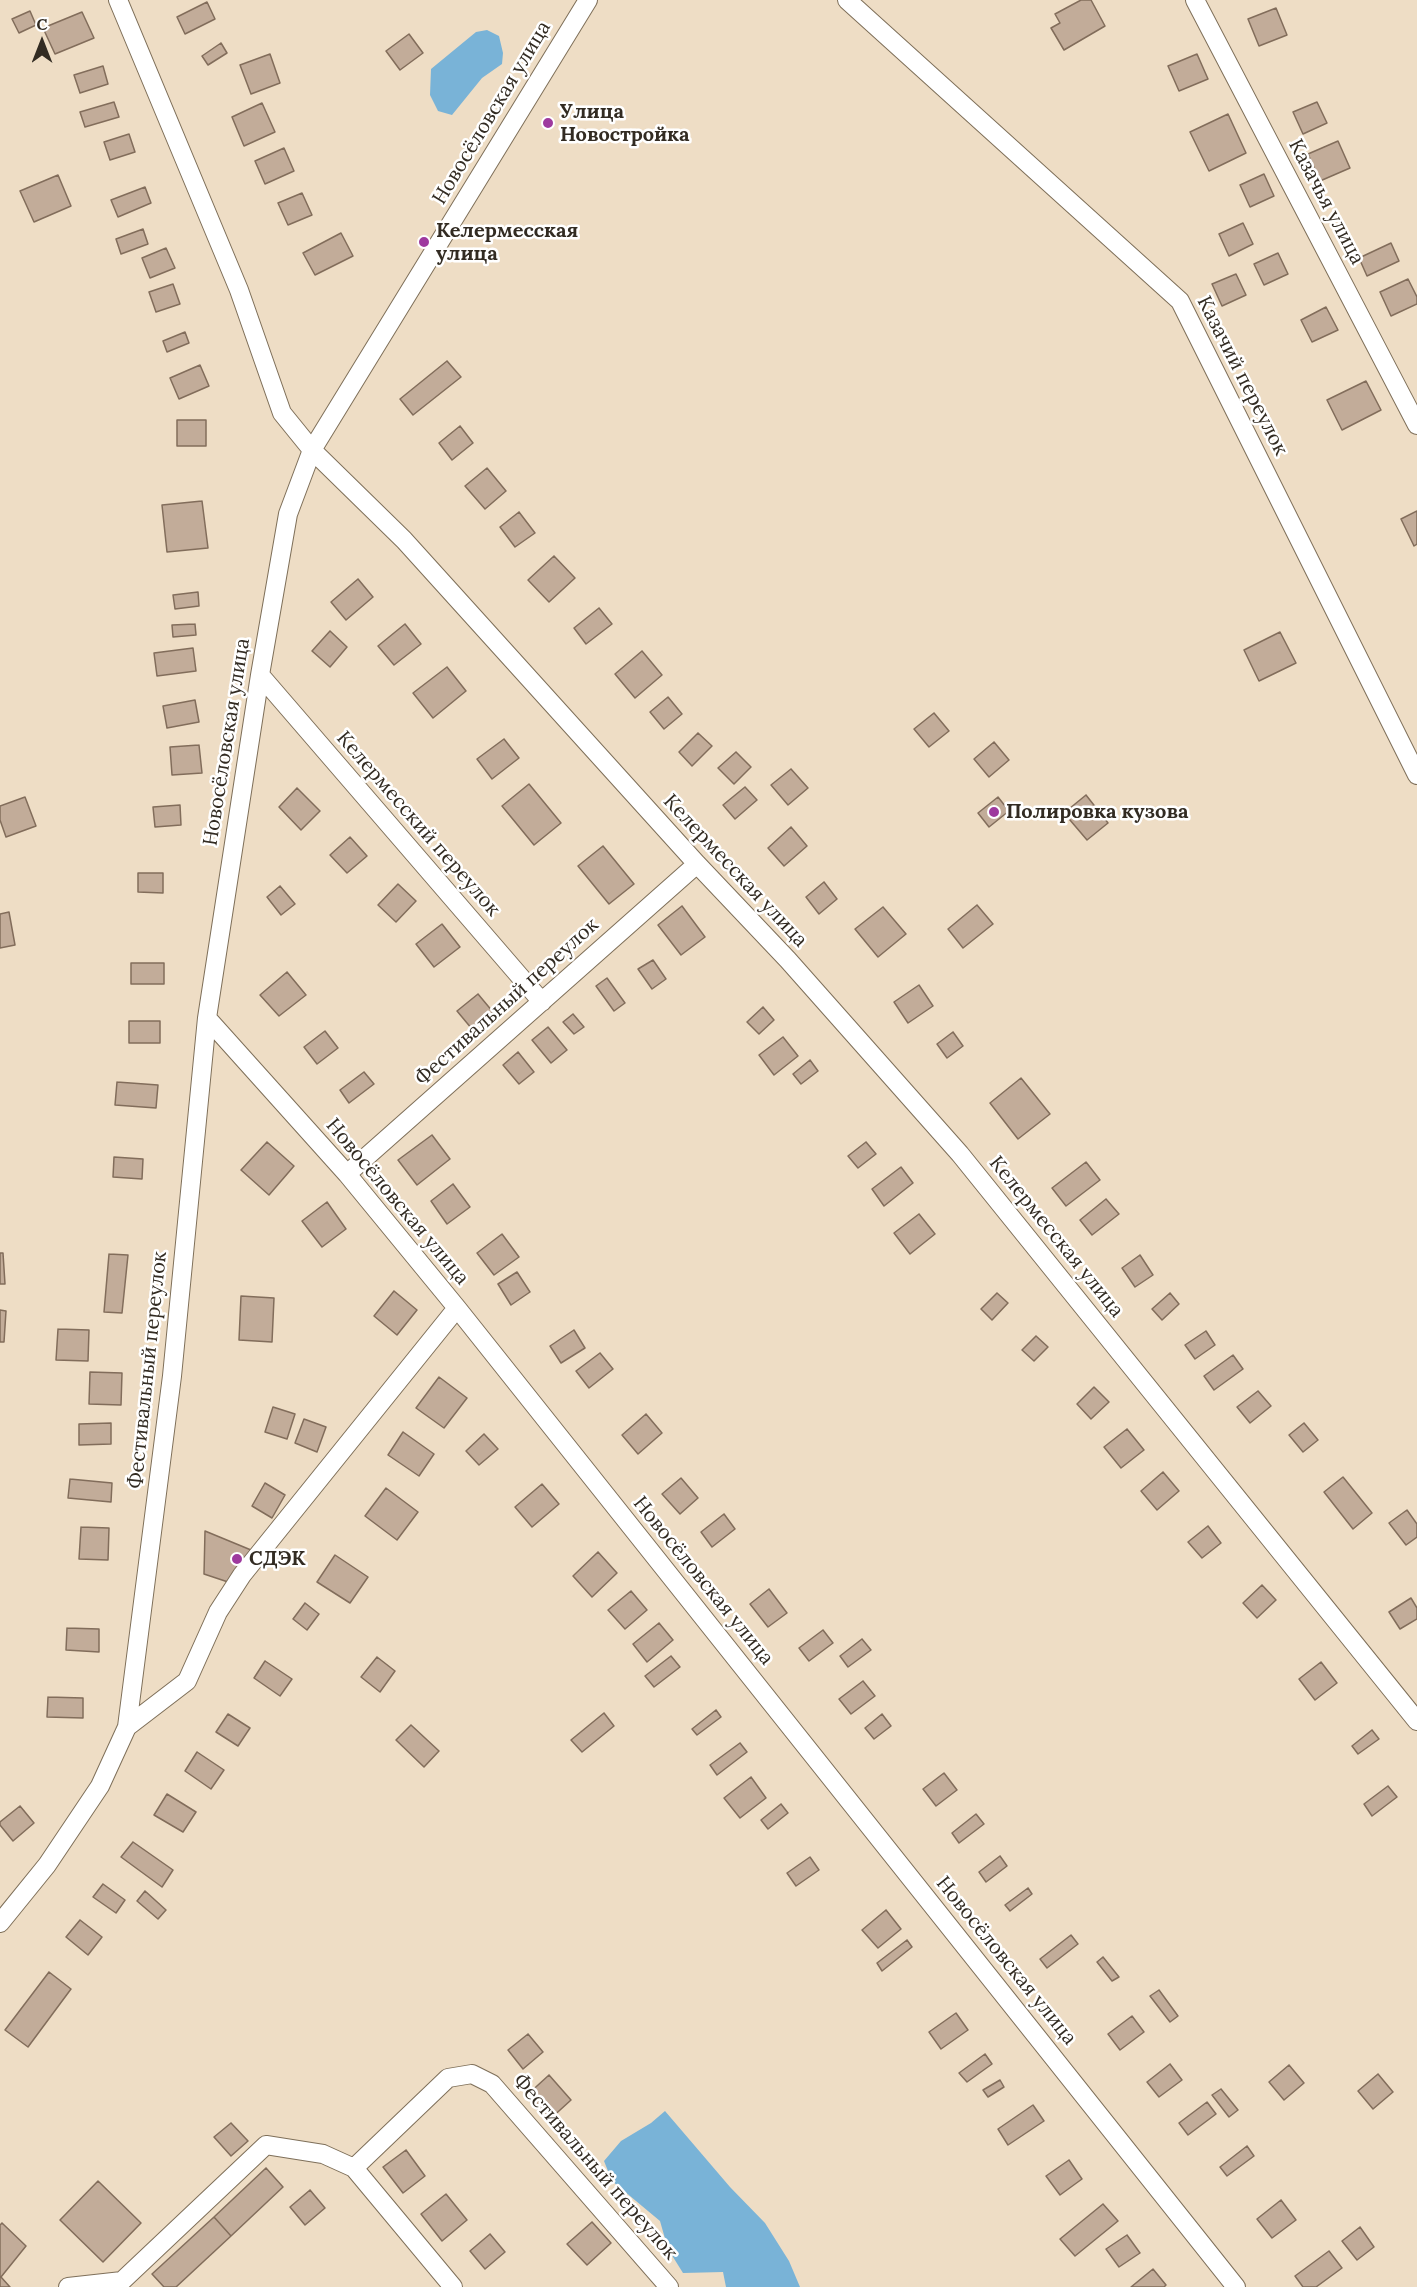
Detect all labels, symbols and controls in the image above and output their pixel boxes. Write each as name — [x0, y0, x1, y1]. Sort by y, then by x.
north arrow — [12, 12, 72, 72]
text: С — [36, 14, 48, 34]
street label: Новосёловская улица — [428, 17, 556, 209]
place label: Улица Новостройка — [560, 100, 689, 147]
marker: Улица Новостройка — [541, 116, 555, 130]
street label: Казачья улица — [1283, 135, 1369, 269]
place label: Келермесская улица — [436, 219, 578, 266]
marker: Келермесская улица — [417, 235, 431, 249]
street label: Казачий переулок — [1191, 292, 1293, 460]
street label: Новосёловская улица — [199, 637, 255, 847]
street label: Келермесский переулок — [331, 727, 505, 921]
street label: Келермесская улица — [658, 790, 812, 952]
place label: Полировка кузова — [1006, 800, 1188, 824]
marker: Полировка кузова — [987, 805, 1001, 819]
street label: Фестивальный переулок — [410, 913, 604, 1091]
street label: Новосёловская улица — [320, 1114, 474, 1290]
street label: Келермесская улица — [984, 1152, 1128, 1322]
street label: Фестивальный переулок — [124, 1250, 172, 1490]
street label: Новосёловская улица — [628, 1492, 778, 1670]
place label: СДЭК — [249, 1547, 305, 1571]
marker: СДЭК — [230, 1552, 244, 1566]
street label: Новосёловская улица — [931, 1872, 1081, 2050]
street label: Фестивальный переулок — [508, 2069, 682, 2265]

